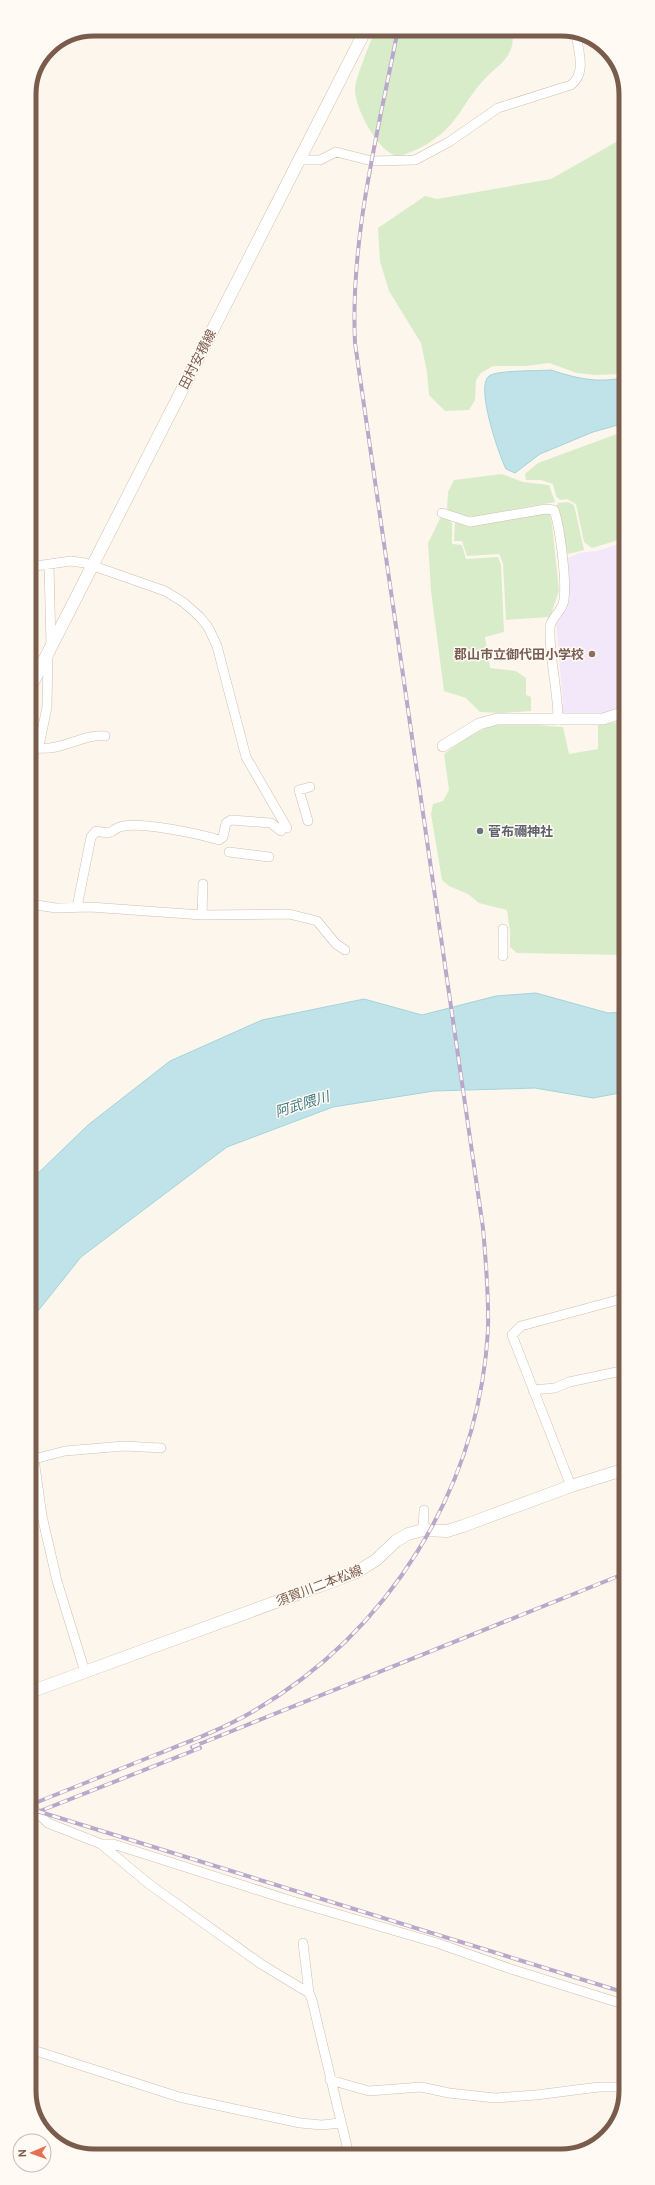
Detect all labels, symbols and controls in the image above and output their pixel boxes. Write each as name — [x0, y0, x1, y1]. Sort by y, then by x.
street label: 田村安積線 — [175, 326, 219, 392]
place label: 郡山市立御代田小学校 — [454, 646, 584, 662]
marker: 郡山市立御代田小学校 — [587, 649, 597, 659]
place label: 菅布禰神社 — [488, 823, 553, 839]
marker: 菅布禰神社 — [475, 826, 485, 836]
water label: 阿武隈川 — [273, 1087, 333, 1121]
street label: 須賀川二本松線 — [274, 1561, 364, 1609]
north arrow — [12, 2133, 52, 2173]
text: N — [15, 2149, 29, 2157]

